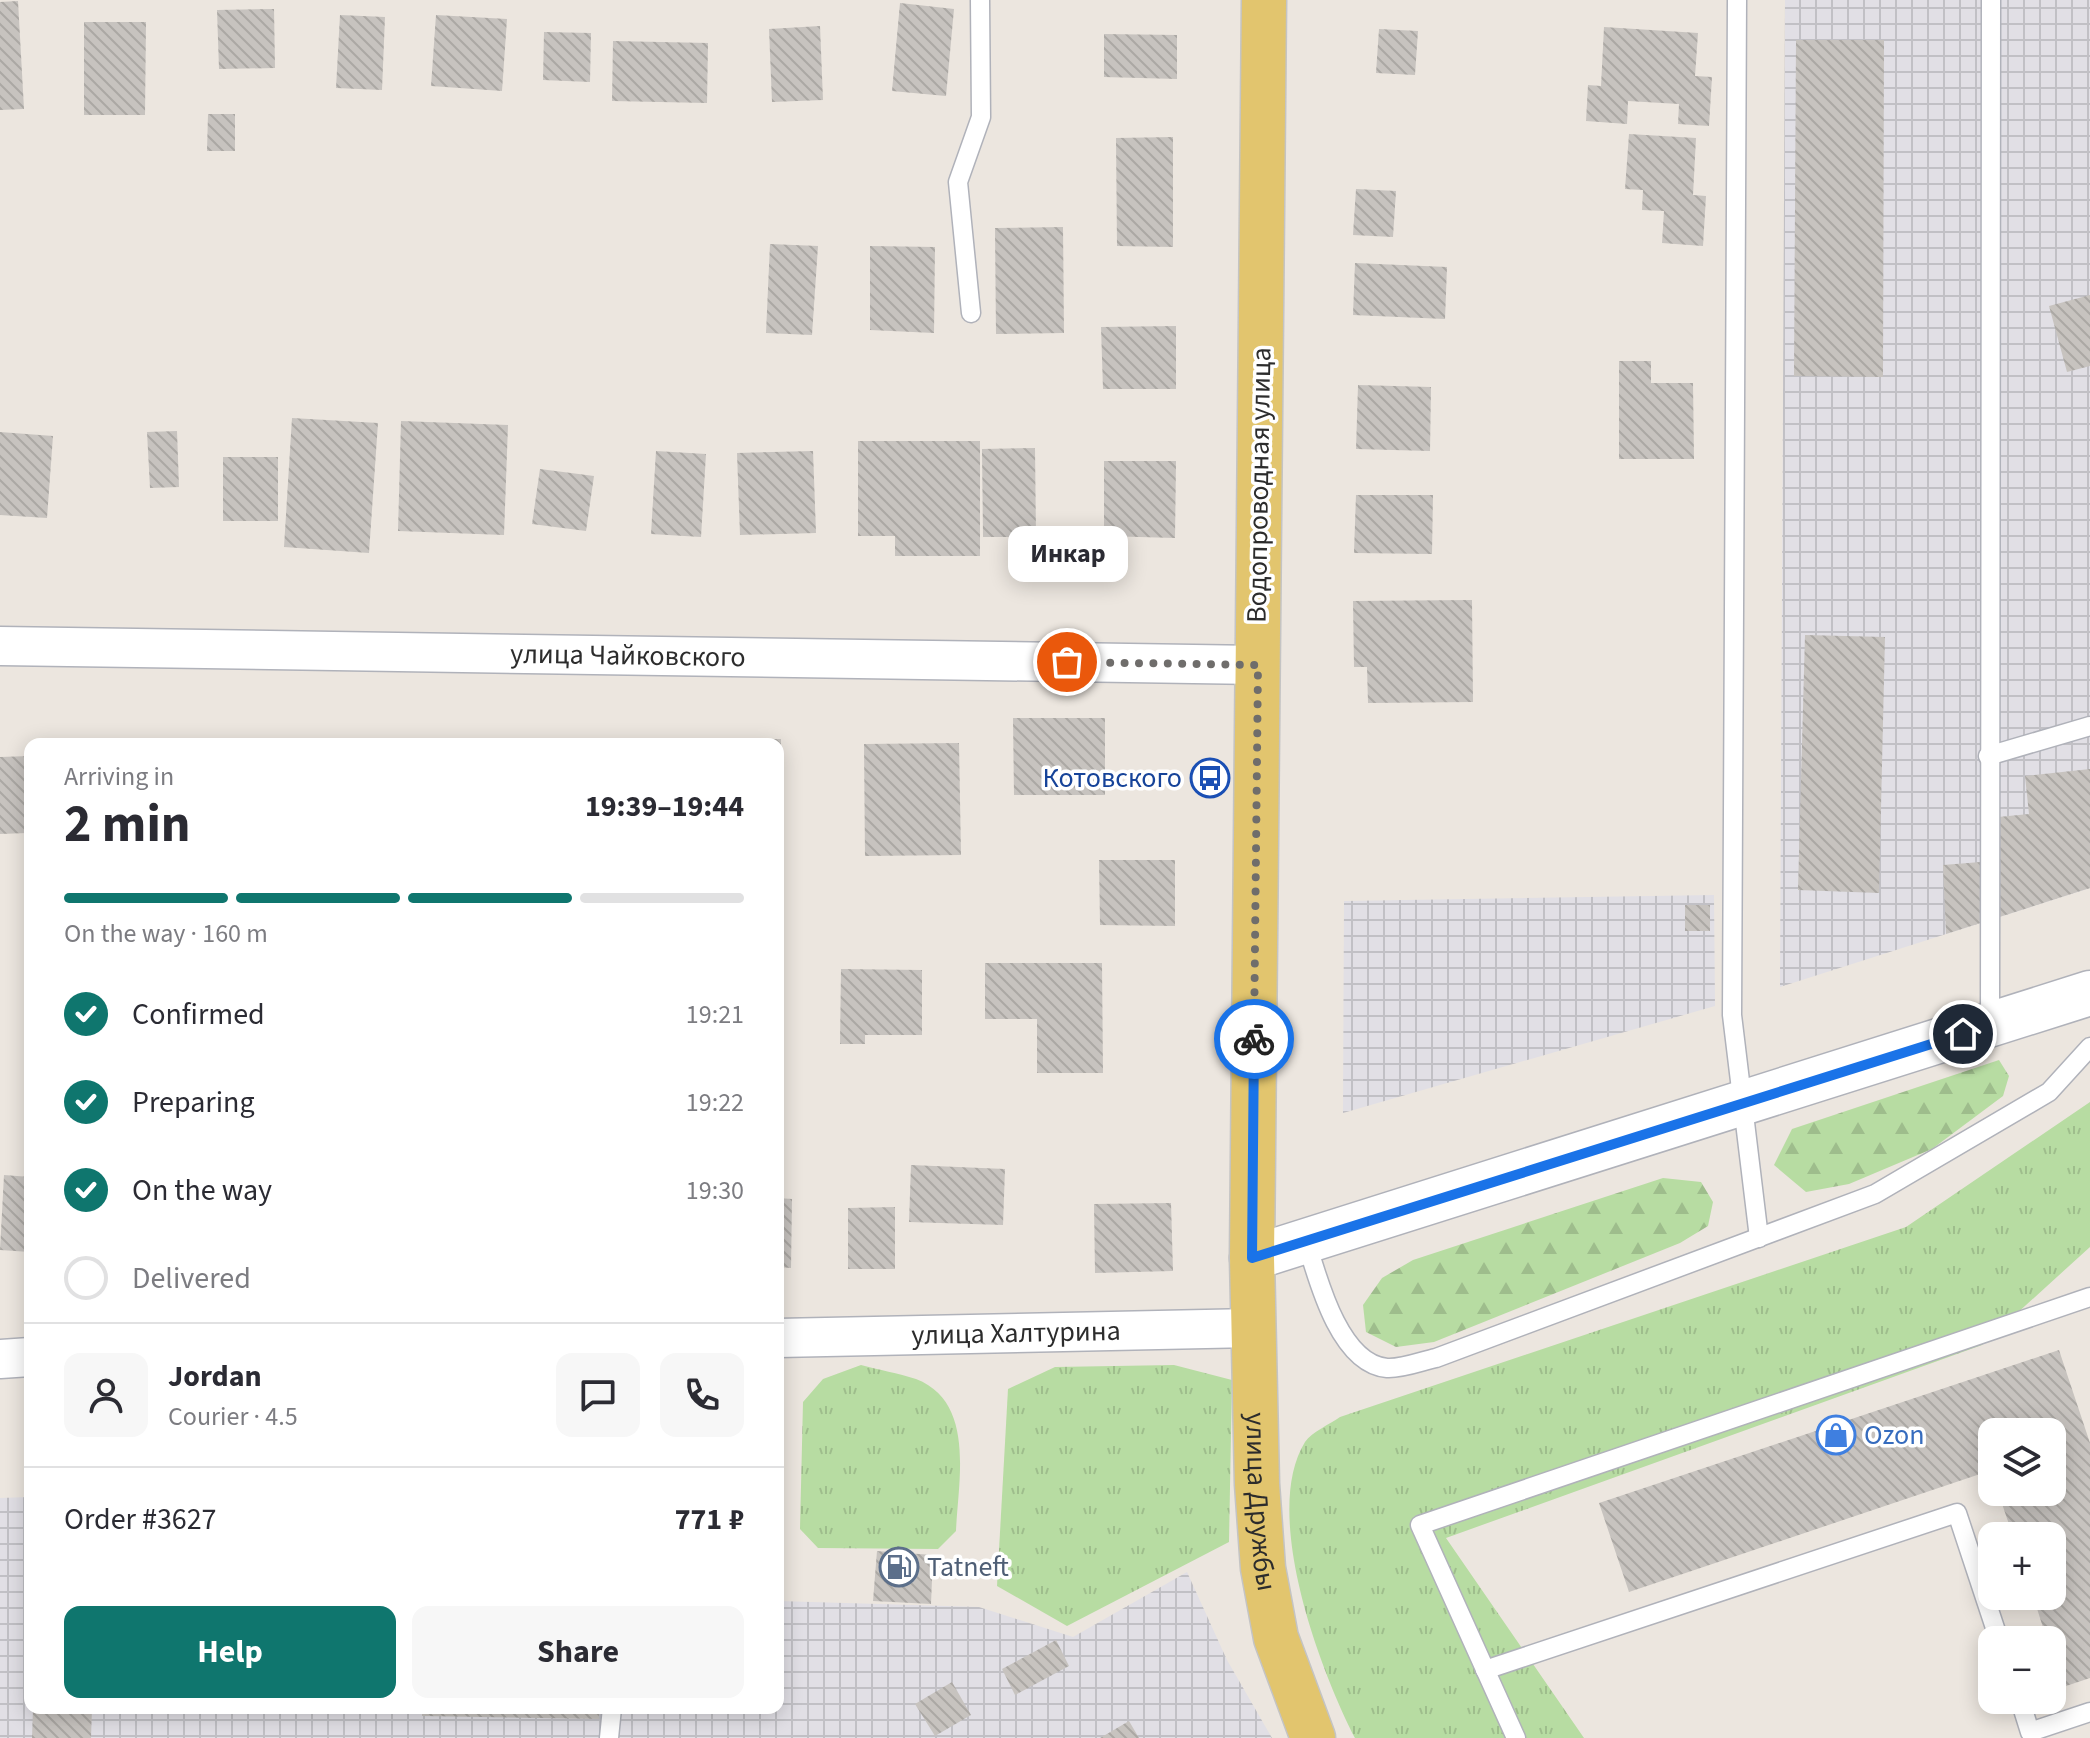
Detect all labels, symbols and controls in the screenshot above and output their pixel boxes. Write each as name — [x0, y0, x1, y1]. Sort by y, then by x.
street label: Водопроводная улица — [1237, 347, 1281, 623]
callout: Инкар — [1007, 526, 1127, 582]
text: Инкар — [1030, 535, 1106, 572]
pin — [1033, 628, 1101, 696]
street label: улица Чайковского — [510, 634, 746, 677]
icon: bag — [1045, 640, 1089, 684]
bus stop icon: Котовского — [1189, 757, 1231, 799]
text: Arriving in — [64, 758, 174, 795]
place label: Котовского — [1043, 758, 1182, 798]
text: 19:39–19:44 — [585, 785, 744, 828]
text: 2 min — [64, 788, 191, 862]
text: On the way · 160 m — [64, 915, 268, 952]
icon: check — [64, 992, 108, 1036]
text: Confirmed — [132, 993, 265, 1036]
text: 19:21 — [686, 996, 744, 1033]
courier — [1214, 999, 1294, 1079]
pin — [1929, 1000, 1997, 1068]
icon: home — [1941, 1012, 1985, 1056]
icon: bike — [1232, 1017, 1276, 1061]
icon: check — [64, 1080, 108, 1124]
text: Preparing — [132, 1081, 255, 1124]
text: 19:22 — [686, 1084, 744, 1121]
icon: check — [64, 1168, 108, 1212]
text: On the way — [132, 1169, 272, 1212]
text: 19:30 — [686, 1172, 744, 1209]
text: Delivered — [132, 1257, 251, 1300]
street label: улица Халтурина — [911, 1311, 1121, 1355]
button: person — [64, 1353, 148, 1437]
button: chat — [556, 1353, 640, 1437]
button: phone — [660, 1353, 744, 1437]
text: Jordan — [168, 1355, 262, 1398]
text: Courier · 4.5 — [168, 1398, 298, 1435]
street label: улица Дружбы — [1235, 1412, 1287, 1594]
shop icon: Ozon — [1815, 1414, 1857, 1456]
place label: Ozon — [1864, 1415, 1925, 1455]
map controls — [1978, 1418, 2066, 1714]
button: layers — [1978, 1418, 2066, 1506]
text: Order #3627 — [64, 1498, 217, 1541]
text: 771 ₽ — [675, 1498, 744, 1541]
button: + — [1978, 1522, 2066, 1610]
fuel station icon: Tatneft — [878, 1546, 920, 1588]
place label: Tatneft — [927, 1547, 1009, 1587]
button: Help — [64, 1606, 396, 1698]
button: Share — [412, 1606, 744, 1698]
button: − — [1978, 1626, 2066, 1714]

